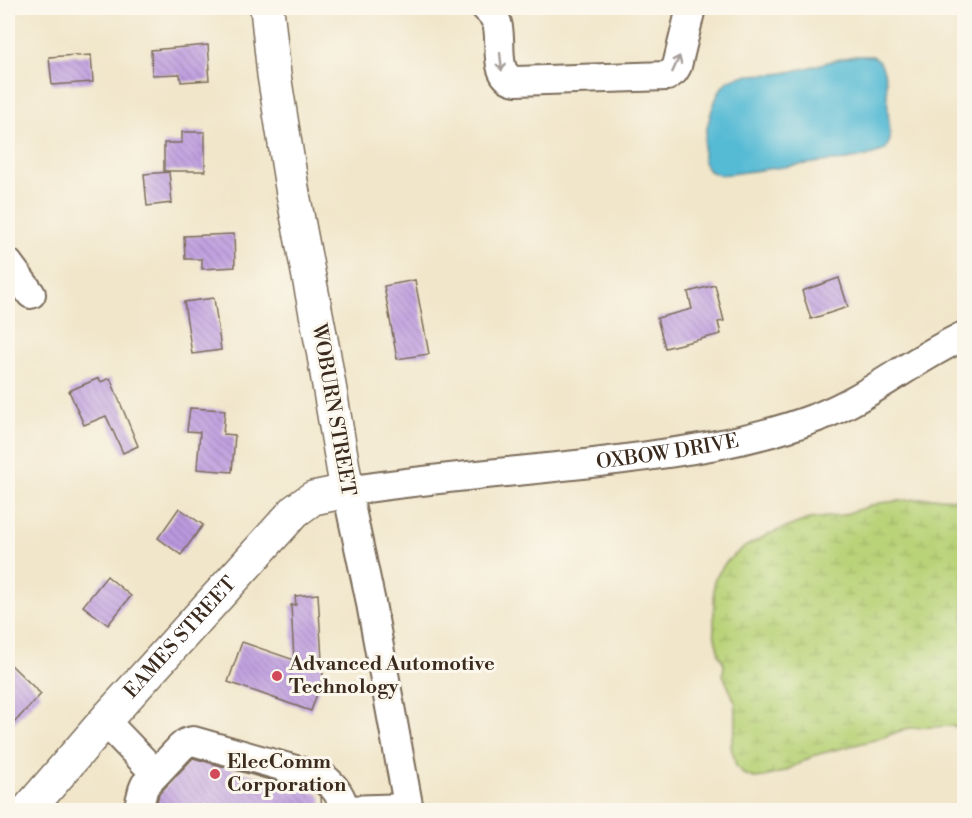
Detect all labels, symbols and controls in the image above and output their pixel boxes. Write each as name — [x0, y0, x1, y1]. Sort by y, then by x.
one-way arrow — [496, 52, 507, 71]
one-way arrow — [671, 56, 682, 74]
street label: WOBURN STREET — [305, 321, 360, 498]
street label: OXBOW DRIVE — [595, 428, 741, 475]
street label: EAMES STREET — [119, 572, 242, 704]
place label: Advanced Automotive Technology — [288, 652, 495, 700]
marker: Advanced Automotive Technology — [270, 669, 284, 683]
place label: ElecComm Corporation — [227, 750, 347, 798]
marker: ElecComm Corporation — [208, 767, 222, 781]

